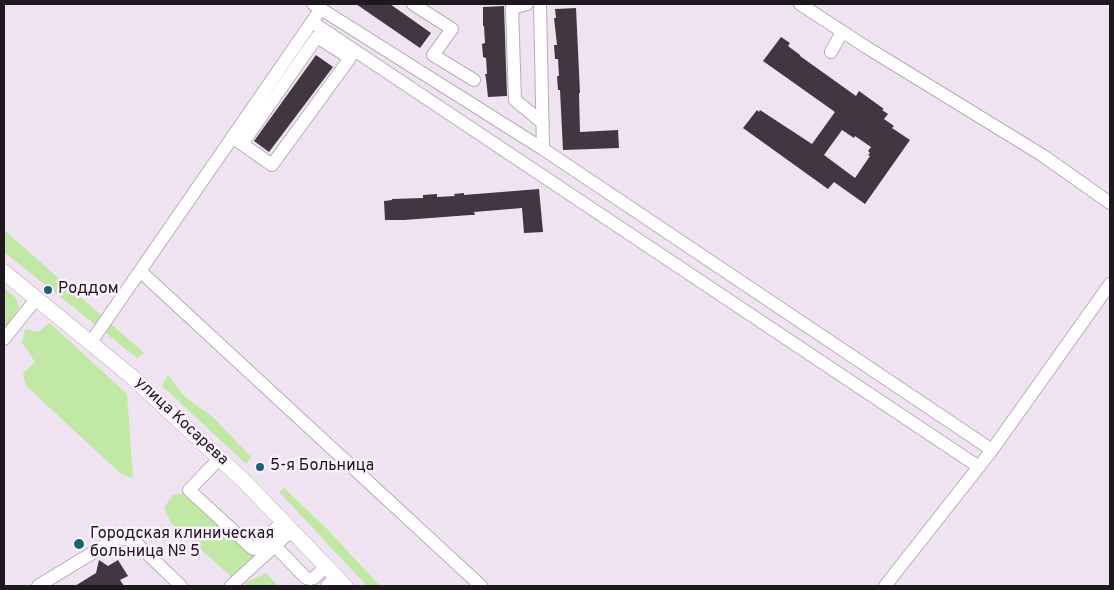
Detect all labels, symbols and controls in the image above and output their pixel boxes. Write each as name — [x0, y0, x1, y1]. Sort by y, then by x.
place label: Роддом — [58, 280, 119, 300]
marker: Роддом — [42, 284, 54, 296]
street label: улица Косарева — [130, 374, 232, 470]
place label: 5-я Больница — [270, 457, 374, 477]
marker: 5-я Больница — [254, 461, 266, 473]
place label: Городская клиническая больница № 5 — [90, 525, 274, 563]
marker: Городская клиническая больница № 5 — [72, 537, 86, 551]

